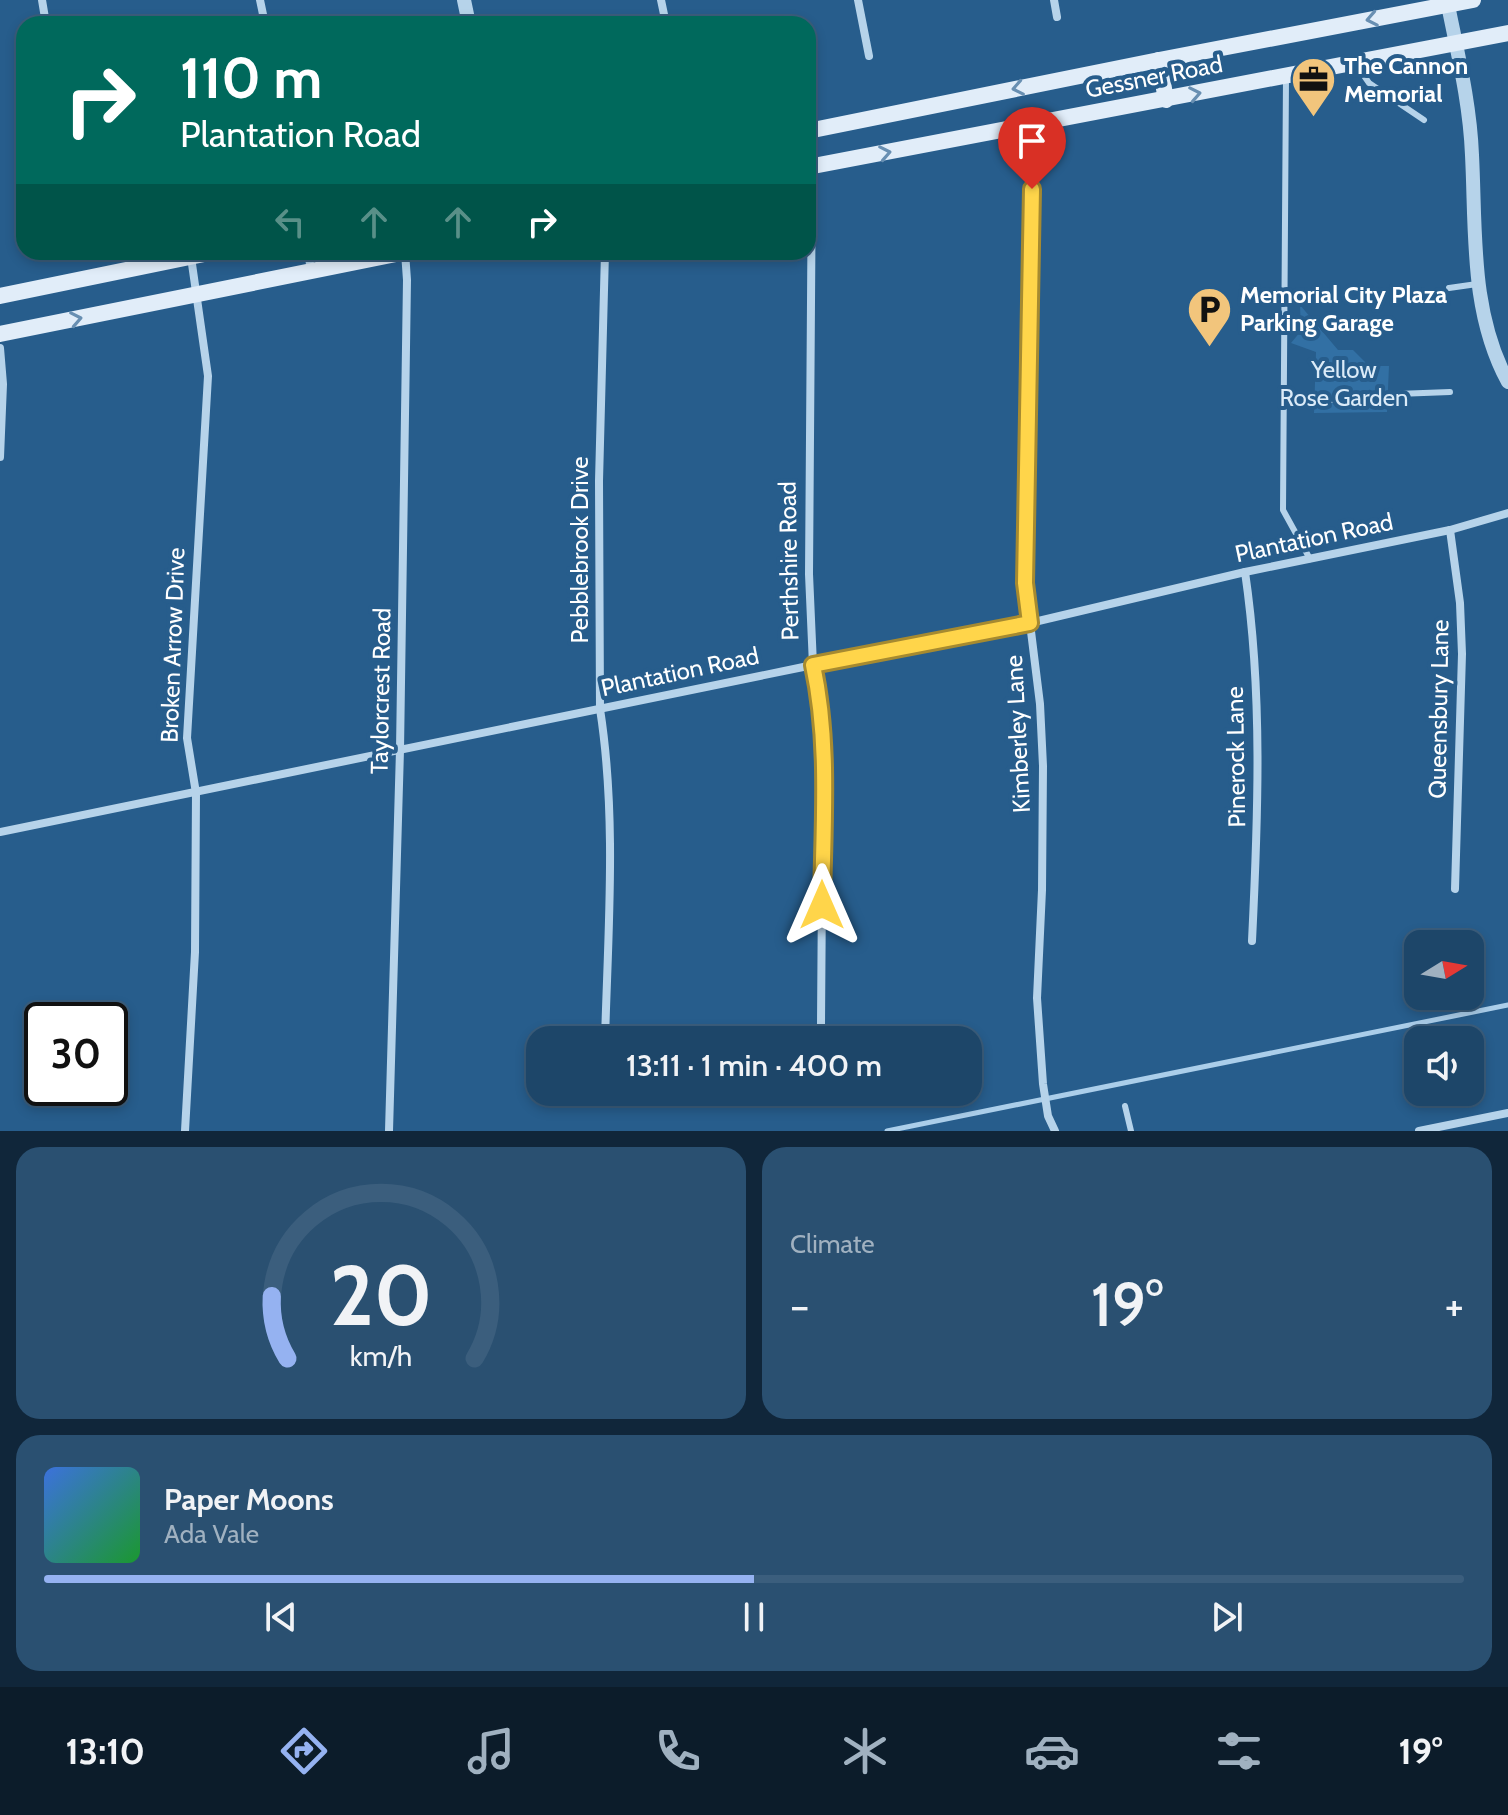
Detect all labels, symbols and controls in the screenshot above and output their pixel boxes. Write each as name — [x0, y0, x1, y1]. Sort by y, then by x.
one-way arrow — [1365, 10, 1379, 27]
text: 110 m — [180, 44, 322, 112]
icon: right — [48, 48, 152, 152]
street label: Gessner Road — [1083, 49, 1225, 104]
place label: The Cannon Memorial — [1344, 51, 1468, 108]
office icon: The Cannon Memorial — [1289, 56, 1337, 119]
one-way arrow — [1012, 79, 1025, 96]
one-way arrow — [1188, 86, 1201, 103]
pin — [998, 107, 1066, 189]
text: Plantation Road — [180, 112, 421, 156]
icon: arrive — [1010, 119, 1054, 163]
one-way arrow — [878, 145, 891, 162]
icon: left — [268, 200, 312, 244]
icon: ahead — [352, 200, 396, 244]
icon: ahead — [436, 200, 480, 244]
icon: right — [520, 200, 564, 244]
place label: Memorial City Plaza Parking Garage — [1240, 280, 1447, 337]
parking icon: Memorial City Plaza Parking Garage — [1185, 285, 1233, 348]
one-way arrow — [69, 311, 83, 328]
park label: Yellow Rose Garden — [1280, 355, 1408, 412]
street label: Pebblebrook Drive — [565, 456, 594, 644]
street label: Perthshire Road — [773, 481, 804, 641]
street label: Plantation Road — [1232, 507, 1395, 568]
street label: Broken Arrow Drive — [155, 547, 190, 743]
street label: Taylorcrest Road — [365, 608, 396, 774]
street label: Queensbury Lane — [1422, 619, 1455, 799]
street label: Plantation Road — [598, 641, 761, 702]
street label: Kimberley Lane — [999, 654, 1036, 814]
street label: Pinerock Lane — [1220, 686, 1251, 828]
position arrow — [780, 863, 864, 947]
north arrow — [1404, 930, 1484, 1010]
map controls — [1404, 930, 1484, 1106]
speed limit sign: 30 — [24, 1002, 128, 1106]
button: sound — [1404, 1026, 1484, 1106]
text: 13:11 · 1 min · 400 m — [626, 1047, 882, 1084]
text: Climate — [790, 1228, 875, 1260]
text: 20 — [330, 1245, 432, 1346]
text: 19° — [1091, 1268, 1163, 1341]
text: − — [790, 1279, 809, 1332]
text: + — [1445, 1279, 1464, 1332]
text: km/h — [350, 1338, 412, 1373]
text: Paper Moons — [164, 1481, 334, 1518]
text: Ada Vale — [164, 1518, 259, 1550]
icon: previous — [259, 1595, 303, 1639]
icon: pause — [732, 1595, 776, 1639]
icon: next — [1205, 1595, 1249, 1639]
icon: directions — [276, 1723, 332, 1779]
icon: music — [463, 1723, 519, 1779]
icon: phone — [650, 1723, 706, 1779]
icon: climate — [837, 1723, 893, 1779]
icon: car — [1024, 1723, 1080, 1779]
icon: filters — [1211, 1723, 1267, 1779]
text: 13:10 — [66, 1729, 145, 1773]
text: 19° — [1398, 1729, 1442, 1773]

